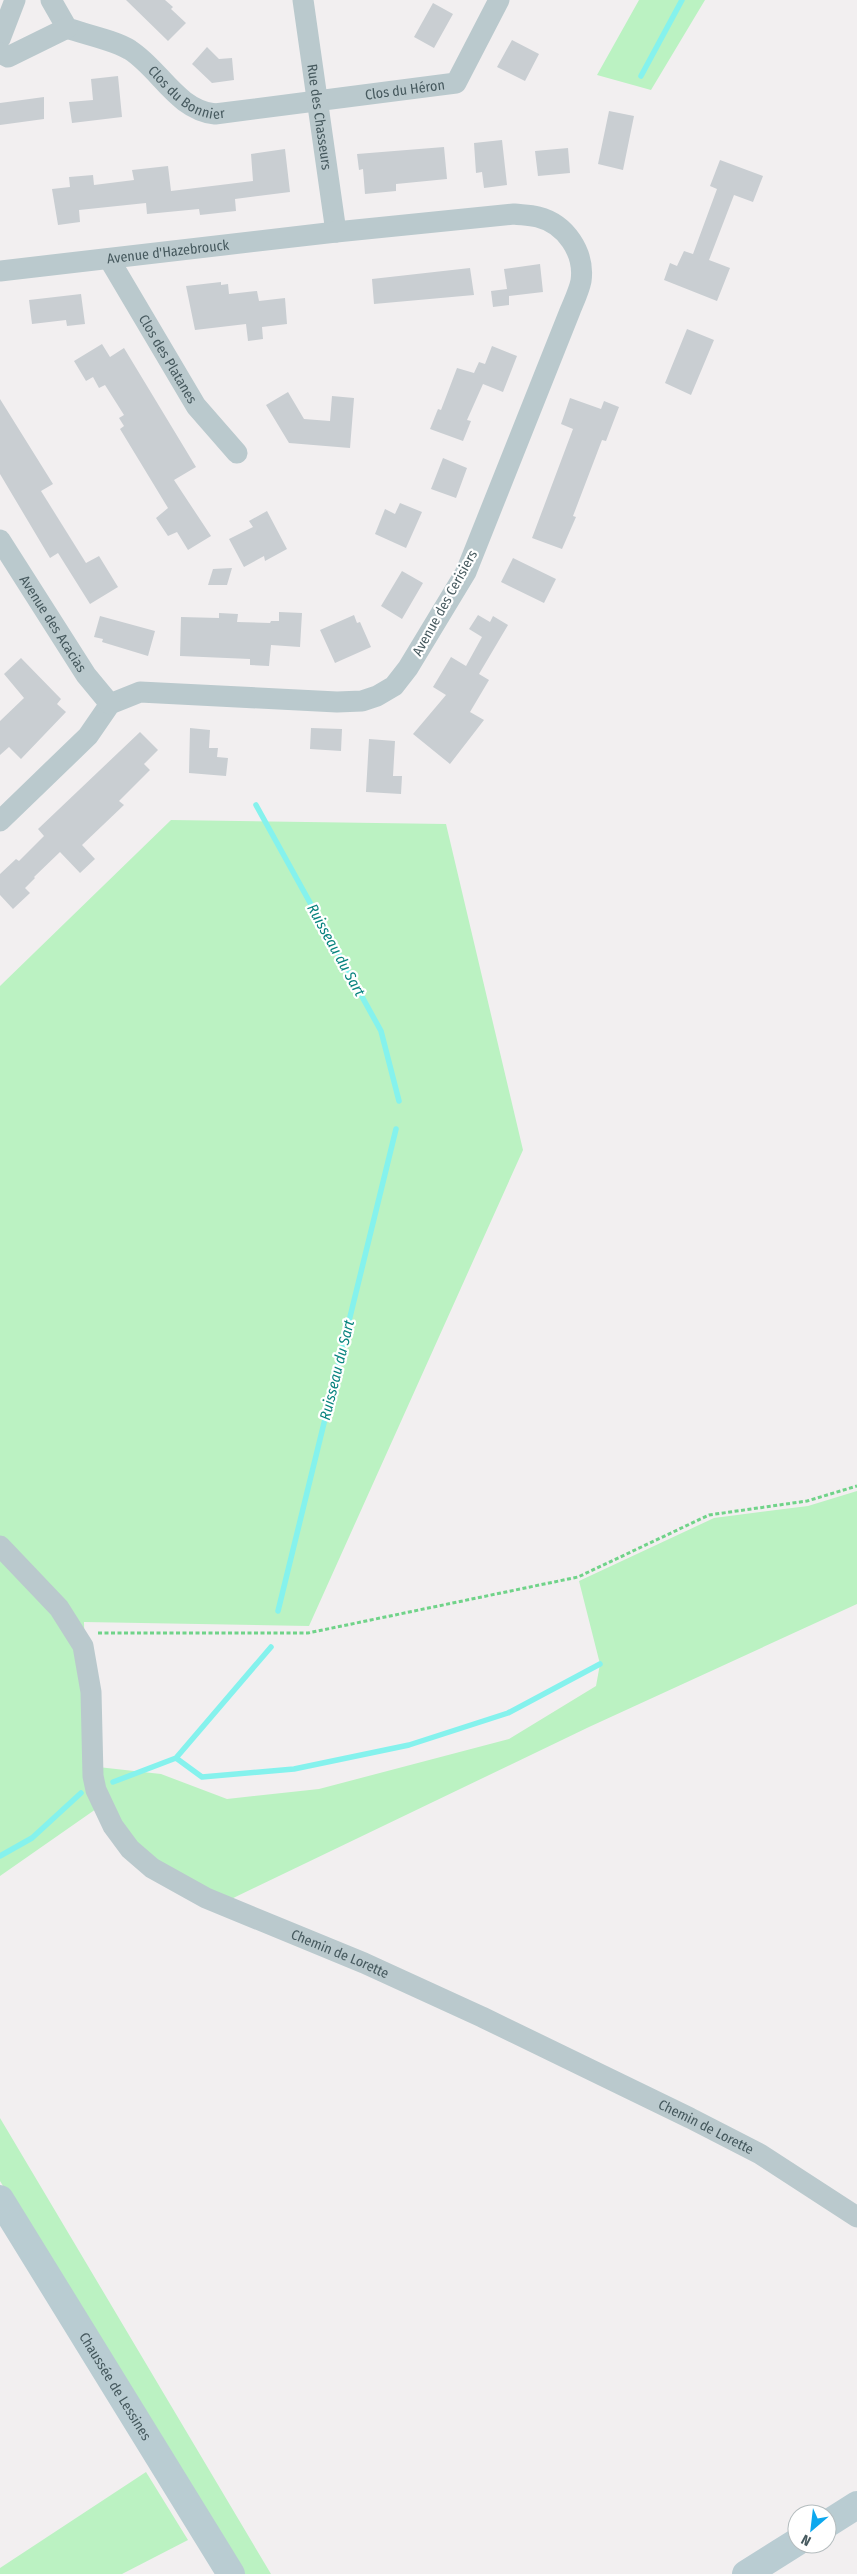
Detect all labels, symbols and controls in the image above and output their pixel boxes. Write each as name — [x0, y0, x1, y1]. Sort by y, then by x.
street label: Clos du Bonnier — [145, 62, 226, 123]
street label: Rue des Chasseurs — [304, 63, 336, 171]
street label: Clos du Héron — [364, 76, 446, 103]
street label: Avenue d'Hazebrouck — [106, 236, 230, 267]
street label: Clos des Platanes — [135, 311, 201, 406]
street label: Avenue des Cerisiers — [409, 547, 481, 659]
street label: Avenue des Acacias — [16, 572, 90, 675]
water label: Ruisseau du Sart — [303, 901, 369, 999]
water label: Ruisseau du Sart — [316, 1318, 358, 1422]
street label: Chemin de Lorette — [289, 1925, 392, 1982]
street label: Chemin de Lorette — [656, 2096, 757, 2158]
street label: Chaussée de Lessines — [76, 2329, 155, 2443]
north arrow — [787, 2504, 837, 2554]
text: N — [798, 2531, 814, 2550]

